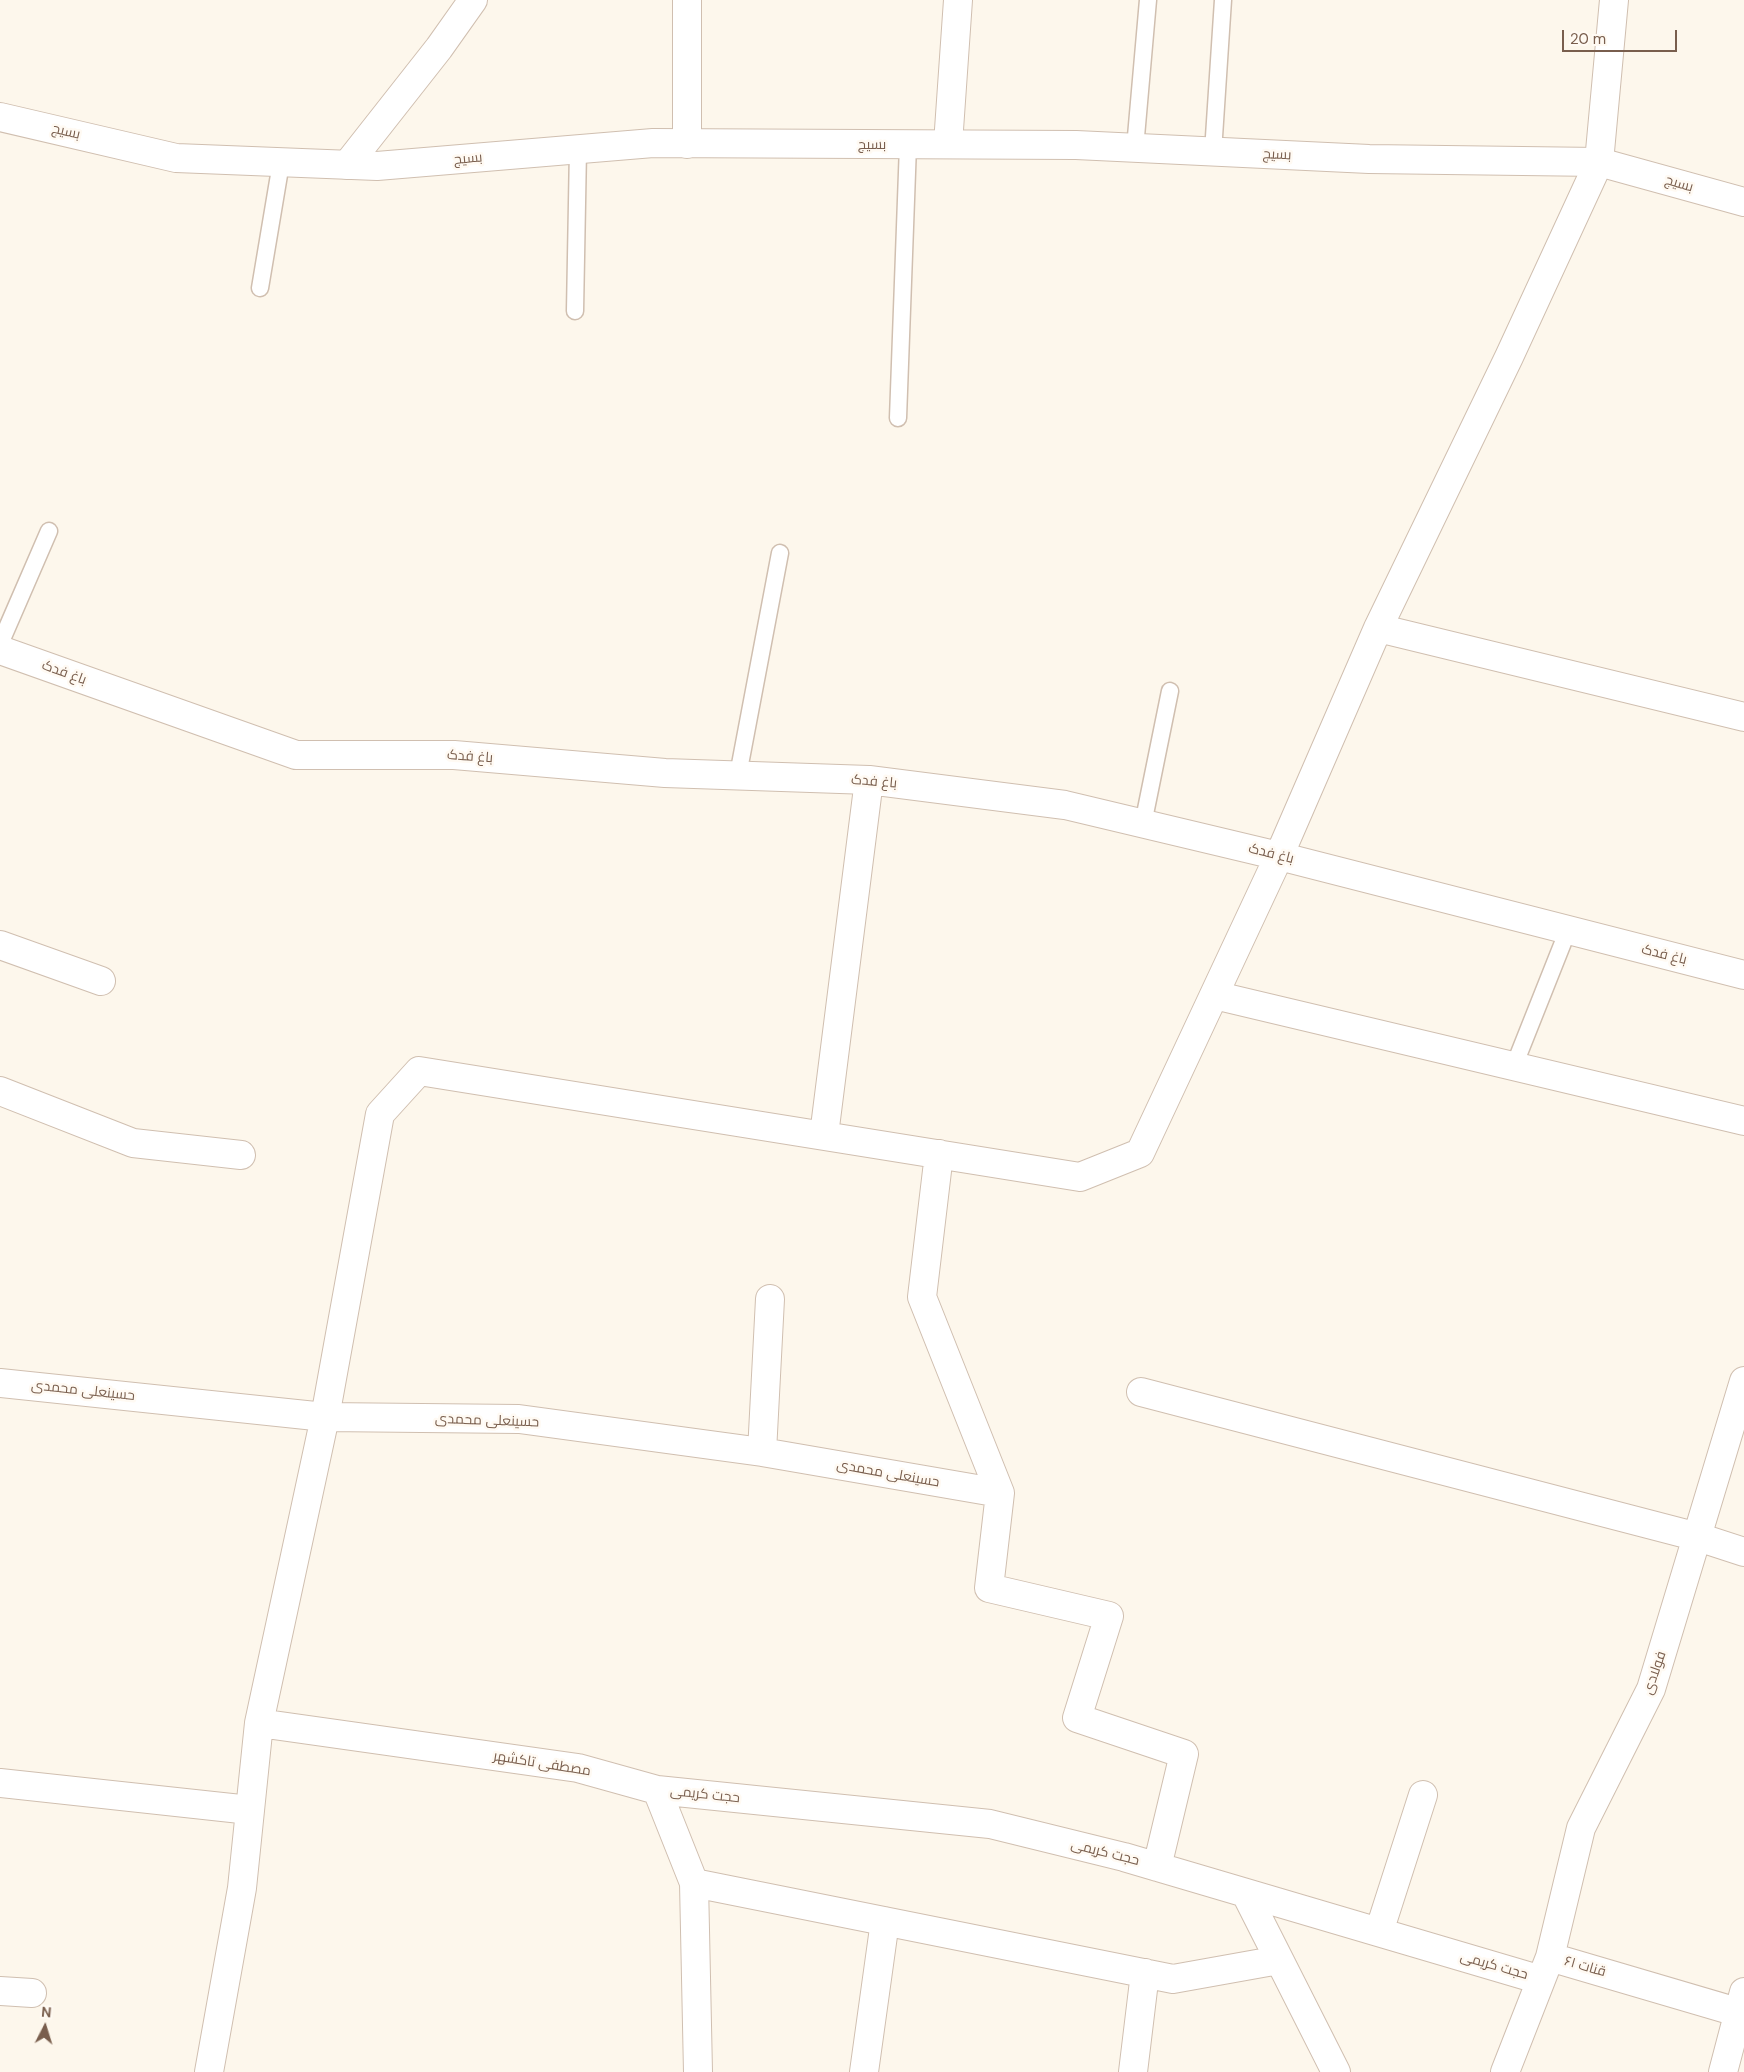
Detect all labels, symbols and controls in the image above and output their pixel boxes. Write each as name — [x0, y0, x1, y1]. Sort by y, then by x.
scale bar — [1564, 20, 1679, 52]
text: 20 m — [1570, 29, 1606, 49]
street label: بسیج — [50, 121, 82, 143]
street label: بسیج — [858, 137, 886, 153]
street label: بسیج — [1262, 146, 1292, 164]
street label: بسیج — [453, 149, 483, 169]
street label: بسیج — [1663, 172, 1695, 196]
street label: باغ فدک — [39, 657, 89, 689]
street label: باغ فدک — [446, 747, 494, 767]
street label: باغ فدک — [850, 772, 898, 792]
street label: باغ فدک — [1247, 840, 1295, 868]
street label: باغ فدک — [1640, 941, 1688, 969]
street label: حسینعلی محمدی — [30, 1377, 136, 1405]
street label: حسینعلی محمدی — [435, 1411, 539, 1431]
street label: حسینعلی محمدی — [835, 1457, 941, 1491]
street label: فولادی — [1640, 1649, 1670, 1697]
street label: مصطفی تاکشهر — [492, 1748, 592, 1780]
street label: حجت کریمی — [669, 1783, 741, 1807]
street label: حجت کریمی — [1069, 1836, 1141, 1870]
street label: حجت کریمی — [1458, 1948, 1530, 1984]
street label: قنات ۶۱ — [1562, 1953, 1608, 1981]
north arrow — [20, 2002, 70, 2052]
text: N — [40, 2003, 52, 2021]

